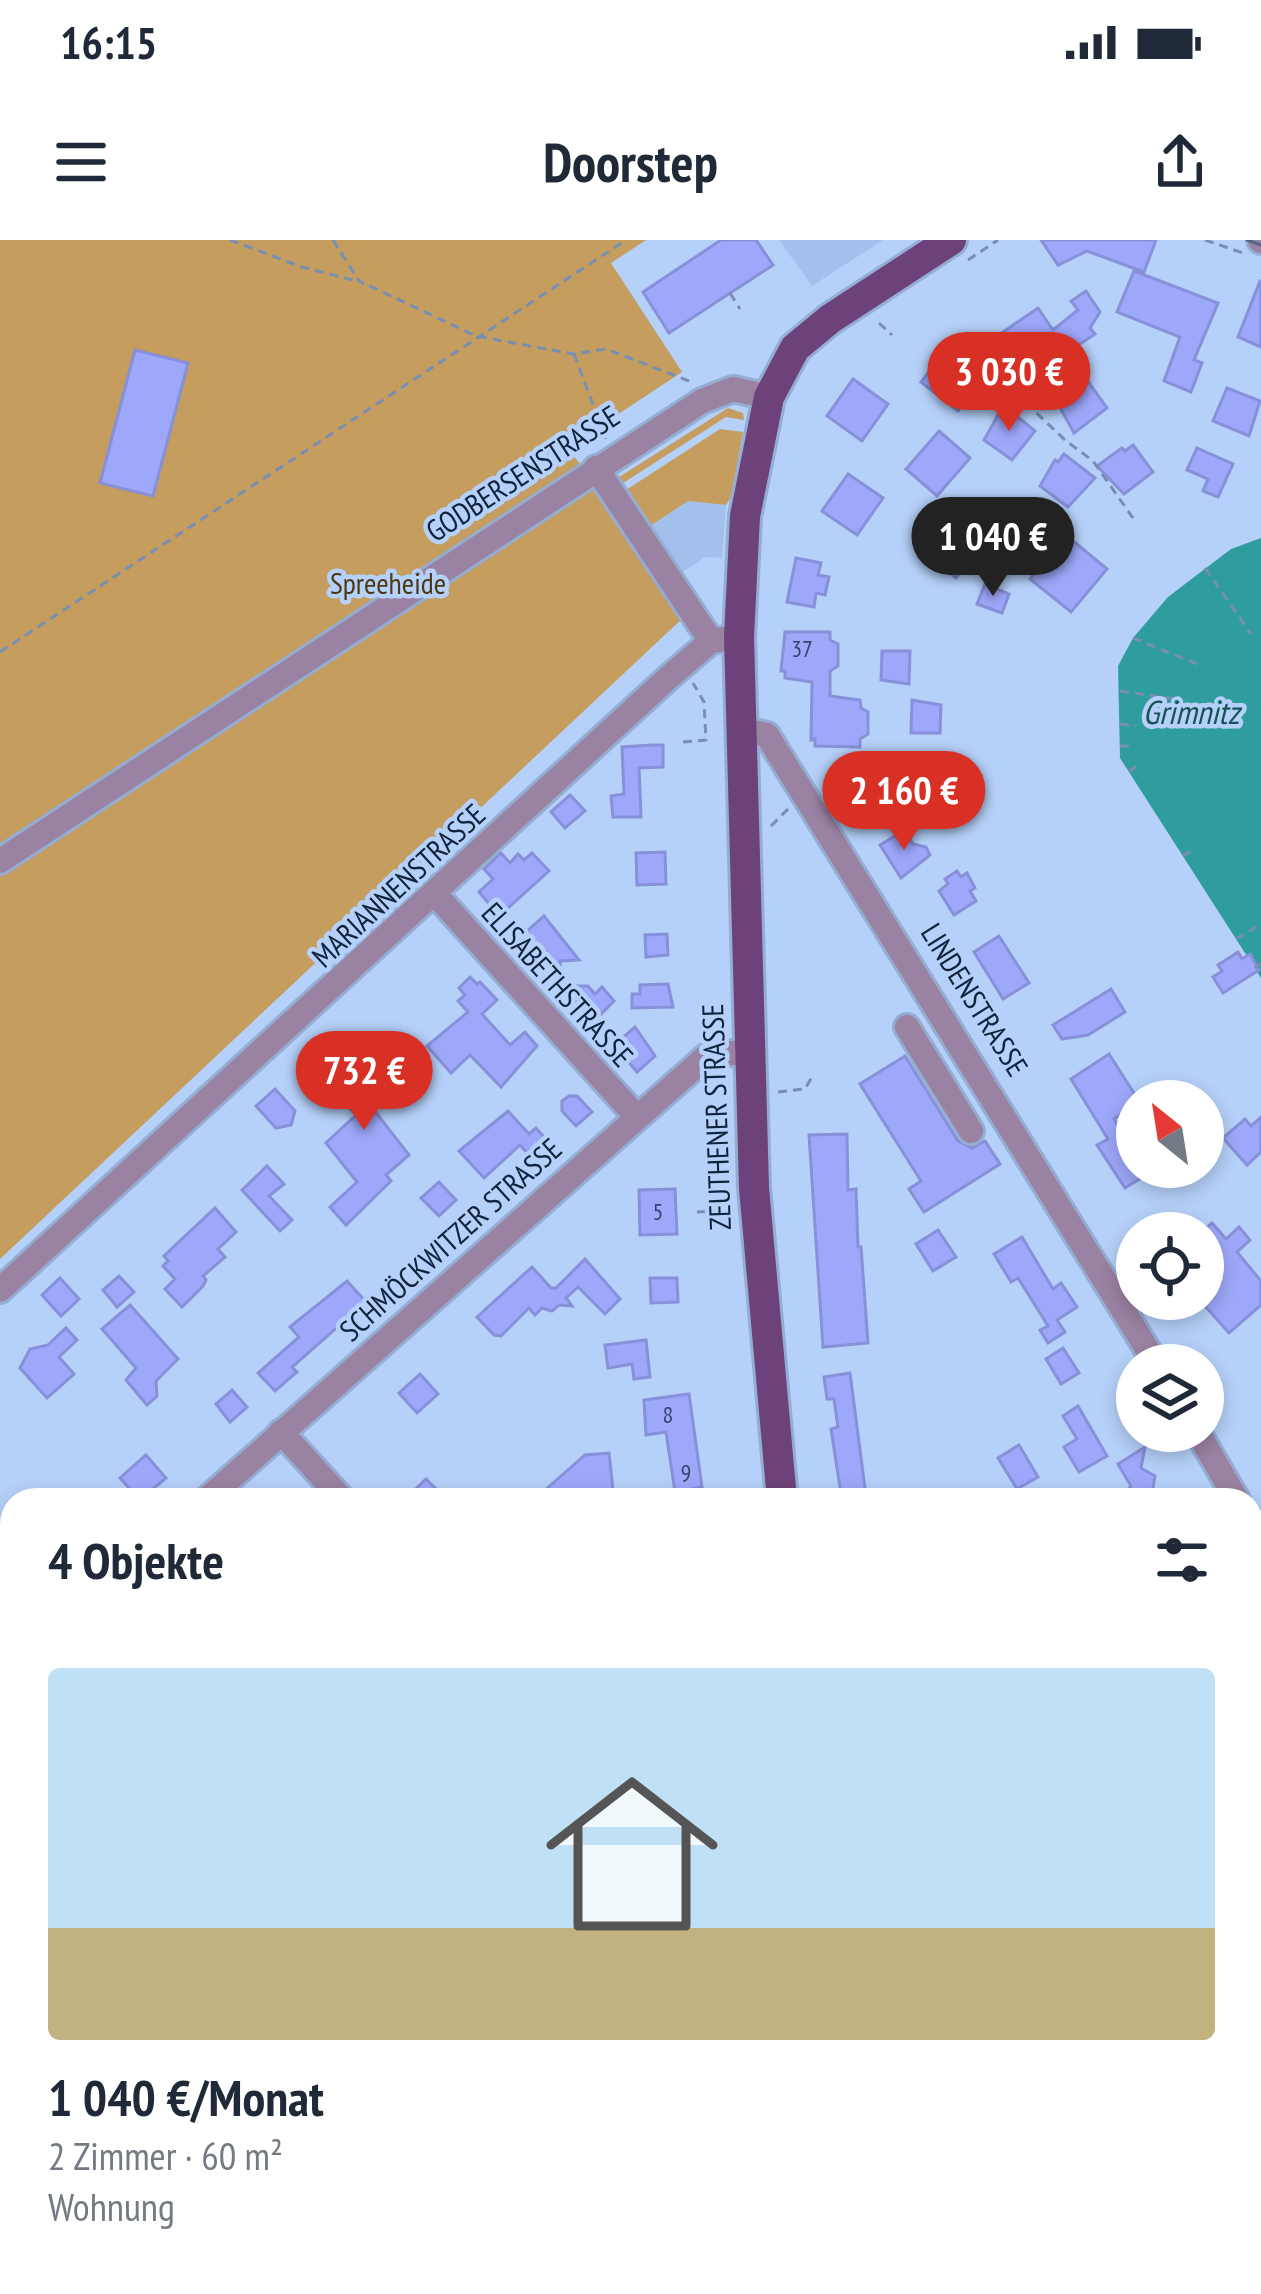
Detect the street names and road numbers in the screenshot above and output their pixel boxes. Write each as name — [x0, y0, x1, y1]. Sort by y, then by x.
street label: GODBERSENSTRASSE — [418, 396, 626, 550]
street label: MARIANNENSTRASSE — [303, 795, 493, 975]
street label: ELISABETHSTRASSE — [474, 893, 642, 1075]
street label: LINDENSTRASSE — [913, 915, 1038, 1083]
street label: ZEUTHENER STRASSE — [692, 1003, 739, 1231]
street label: SCHMÖCKWITZER STRASSE — [331, 1129, 569, 1349]

